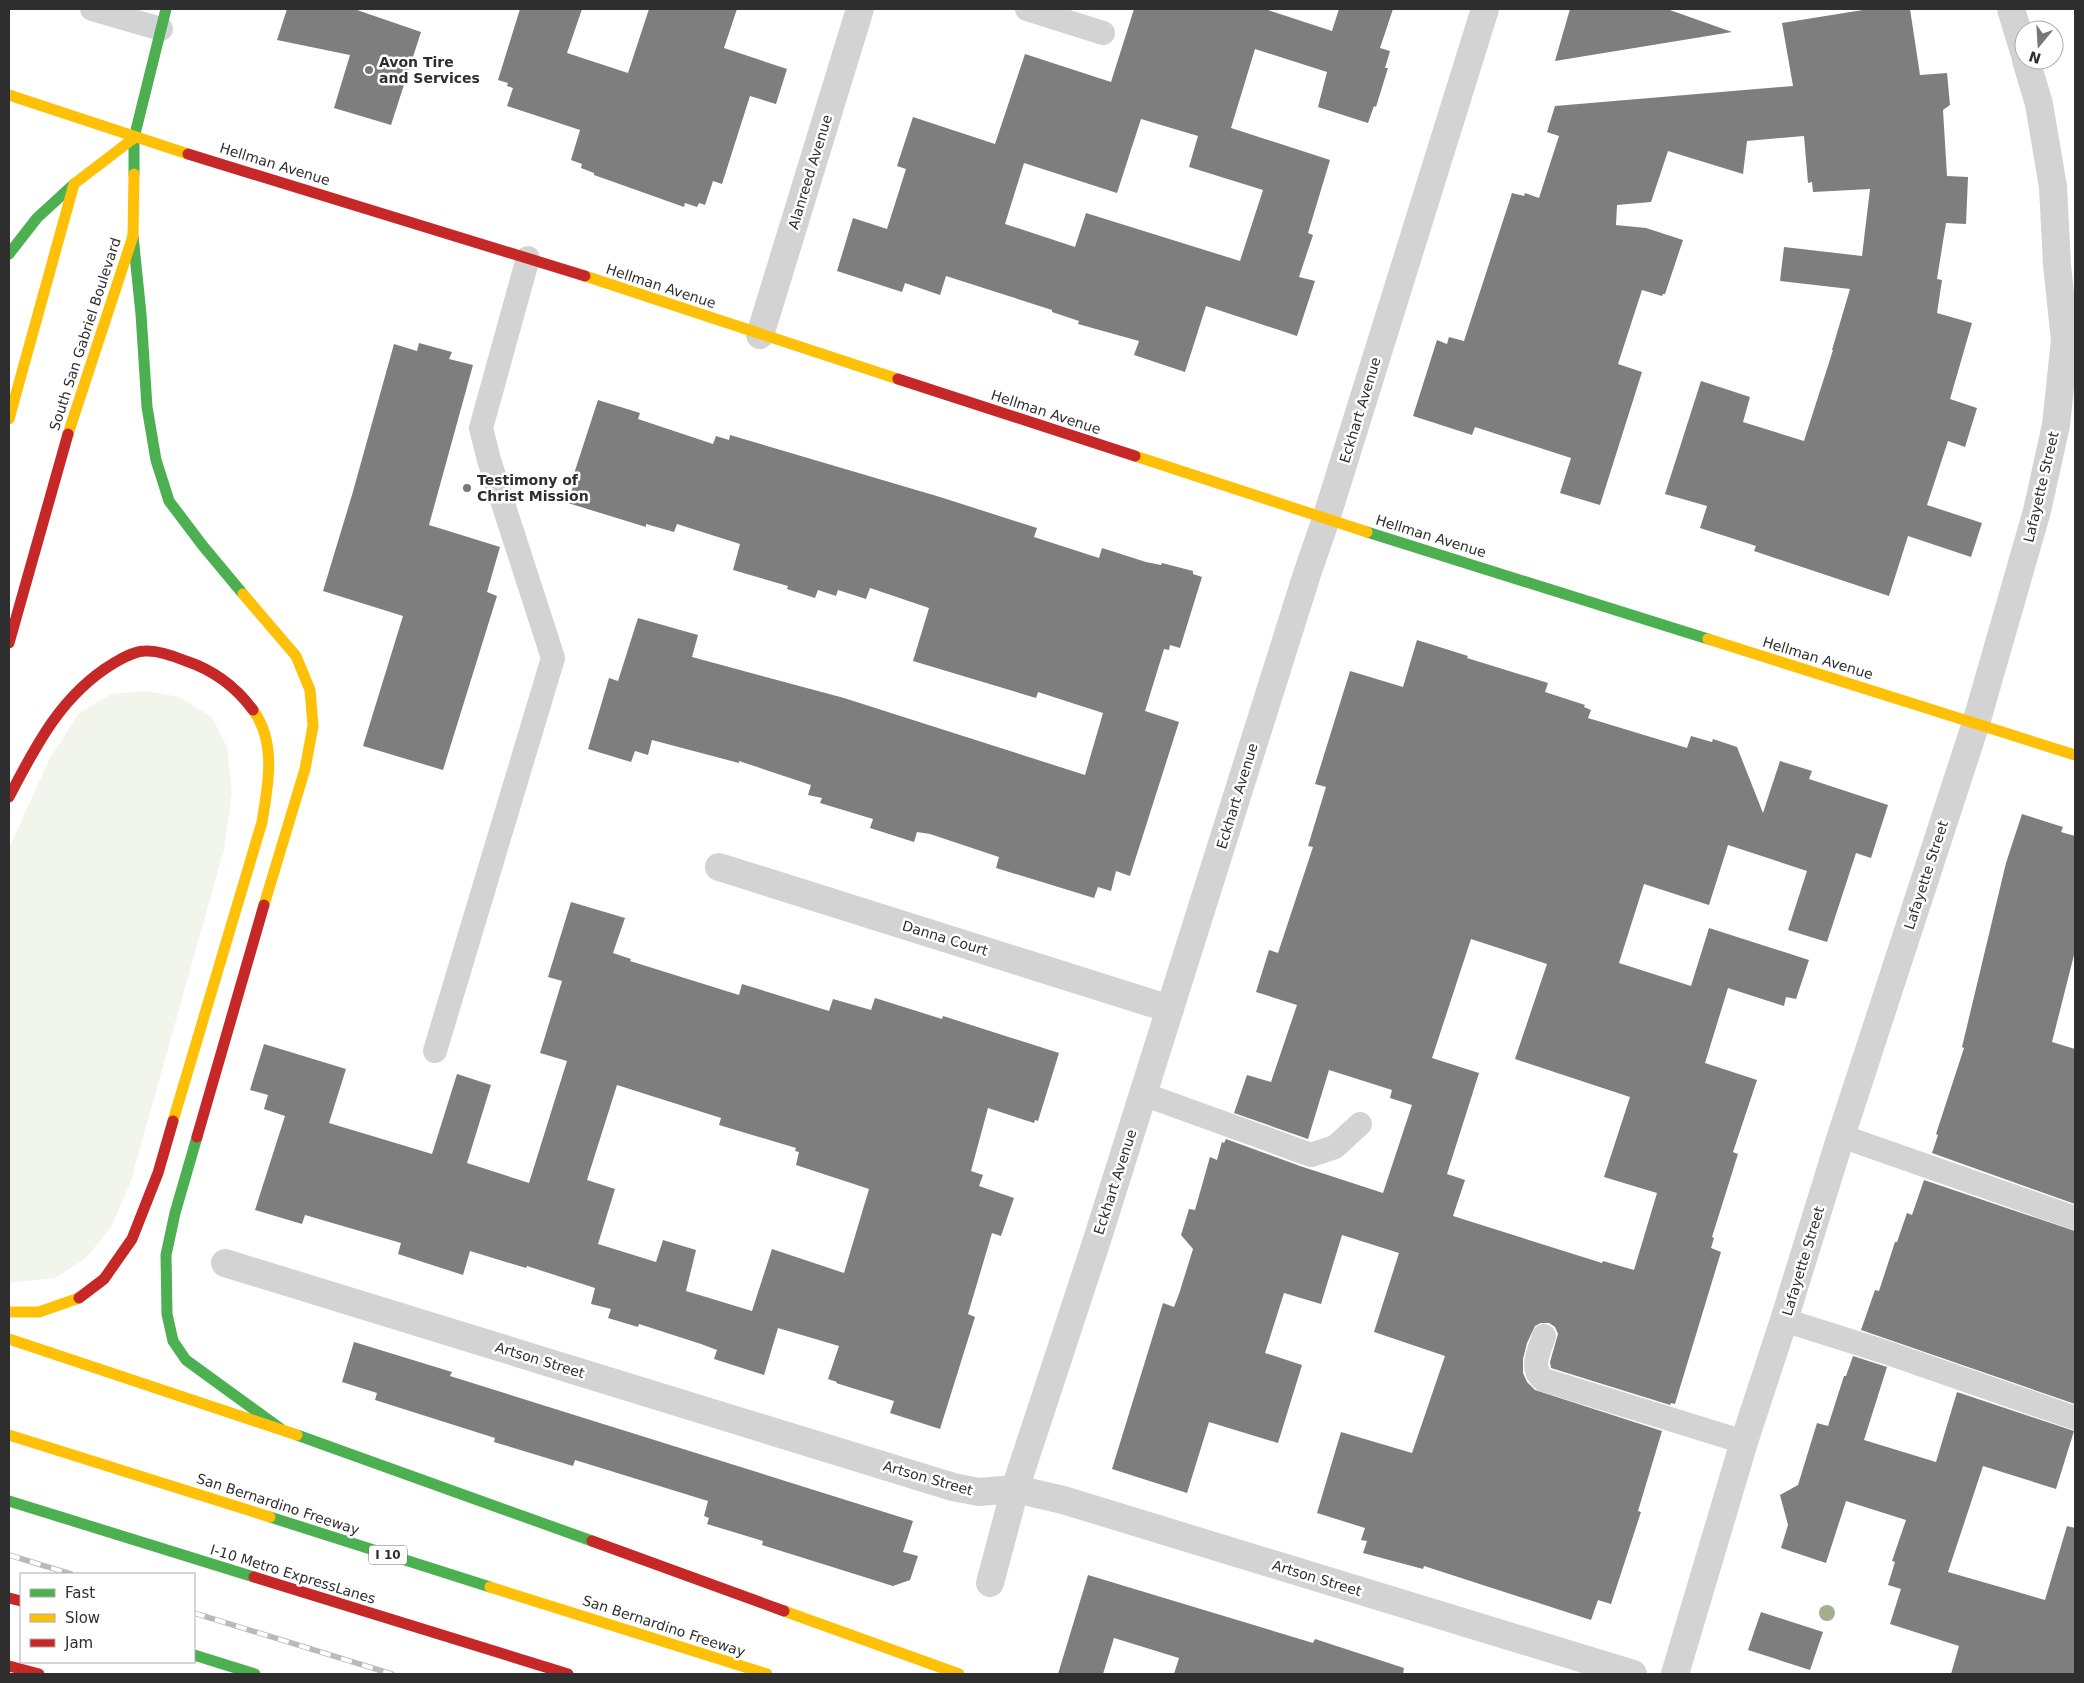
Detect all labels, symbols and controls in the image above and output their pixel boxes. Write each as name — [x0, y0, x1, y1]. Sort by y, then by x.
north arrow — [2014, 20, 2064, 70]
text: N — [2027, 48, 2043, 67]
place label: Avon Tire and Services — [379, 54, 480, 86]
marker: Avon Tire and Services — [363, 64, 375, 76]
street label: Alanreed Avenue — [785, 113, 835, 231]
street label: Hellman Avenue — [218, 140, 332, 188]
street label: South San Gabriel Boulevard — [46, 236, 124, 432]
street label: Hellman Avenue — [604, 261, 718, 311]
street label: Eckhart Avenue — [1336, 355, 1384, 465]
street label: Hellman Avenue — [989, 387, 1103, 437]
street label: Lafayette Street — [2020, 429, 2062, 544]
place label: Testimony of Christ Mission — [477, 472, 589, 504]
marker: Testimony of Christ Mission — [461, 482, 473, 494]
street label: Hellman Avenue — [1374, 512, 1488, 560]
street label: Hellman Avenue — [1761, 634, 1875, 682]
street label: Eckhart Avenue — [1213, 741, 1261, 851]
street label: Lafayette Street — [1901, 818, 1951, 931]
street label: Danna Court — [900, 917, 990, 959]
street label: Eckhart Avenue — [1090, 1127, 1140, 1237]
street label: Lafayette Street — [1779, 1204, 1827, 1318]
street label: Artson Street — [493, 1339, 587, 1381]
street label: Artson Street — [881, 1458, 975, 1499]
street label: San Bernardino Freeway — [195, 1470, 361, 1538]
street label: I-10 Metro ExpressLanes — [208, 1541, 378, 1607]
road number: I 10 — [369, 1546, 407, 1564]
street label: Artson Street — [1270, 1557, 1364, 1599]
legend — [20, 1573, 195, 1663]
text: Fast — [65, 1584, 95, 1602]
street label: San Bernardino Freeway — [581, 1592, 747, 1660]
text: Slow — [65, 1609, 100, 1627]
text: Jam — [64, 1634, 93, 1652]

